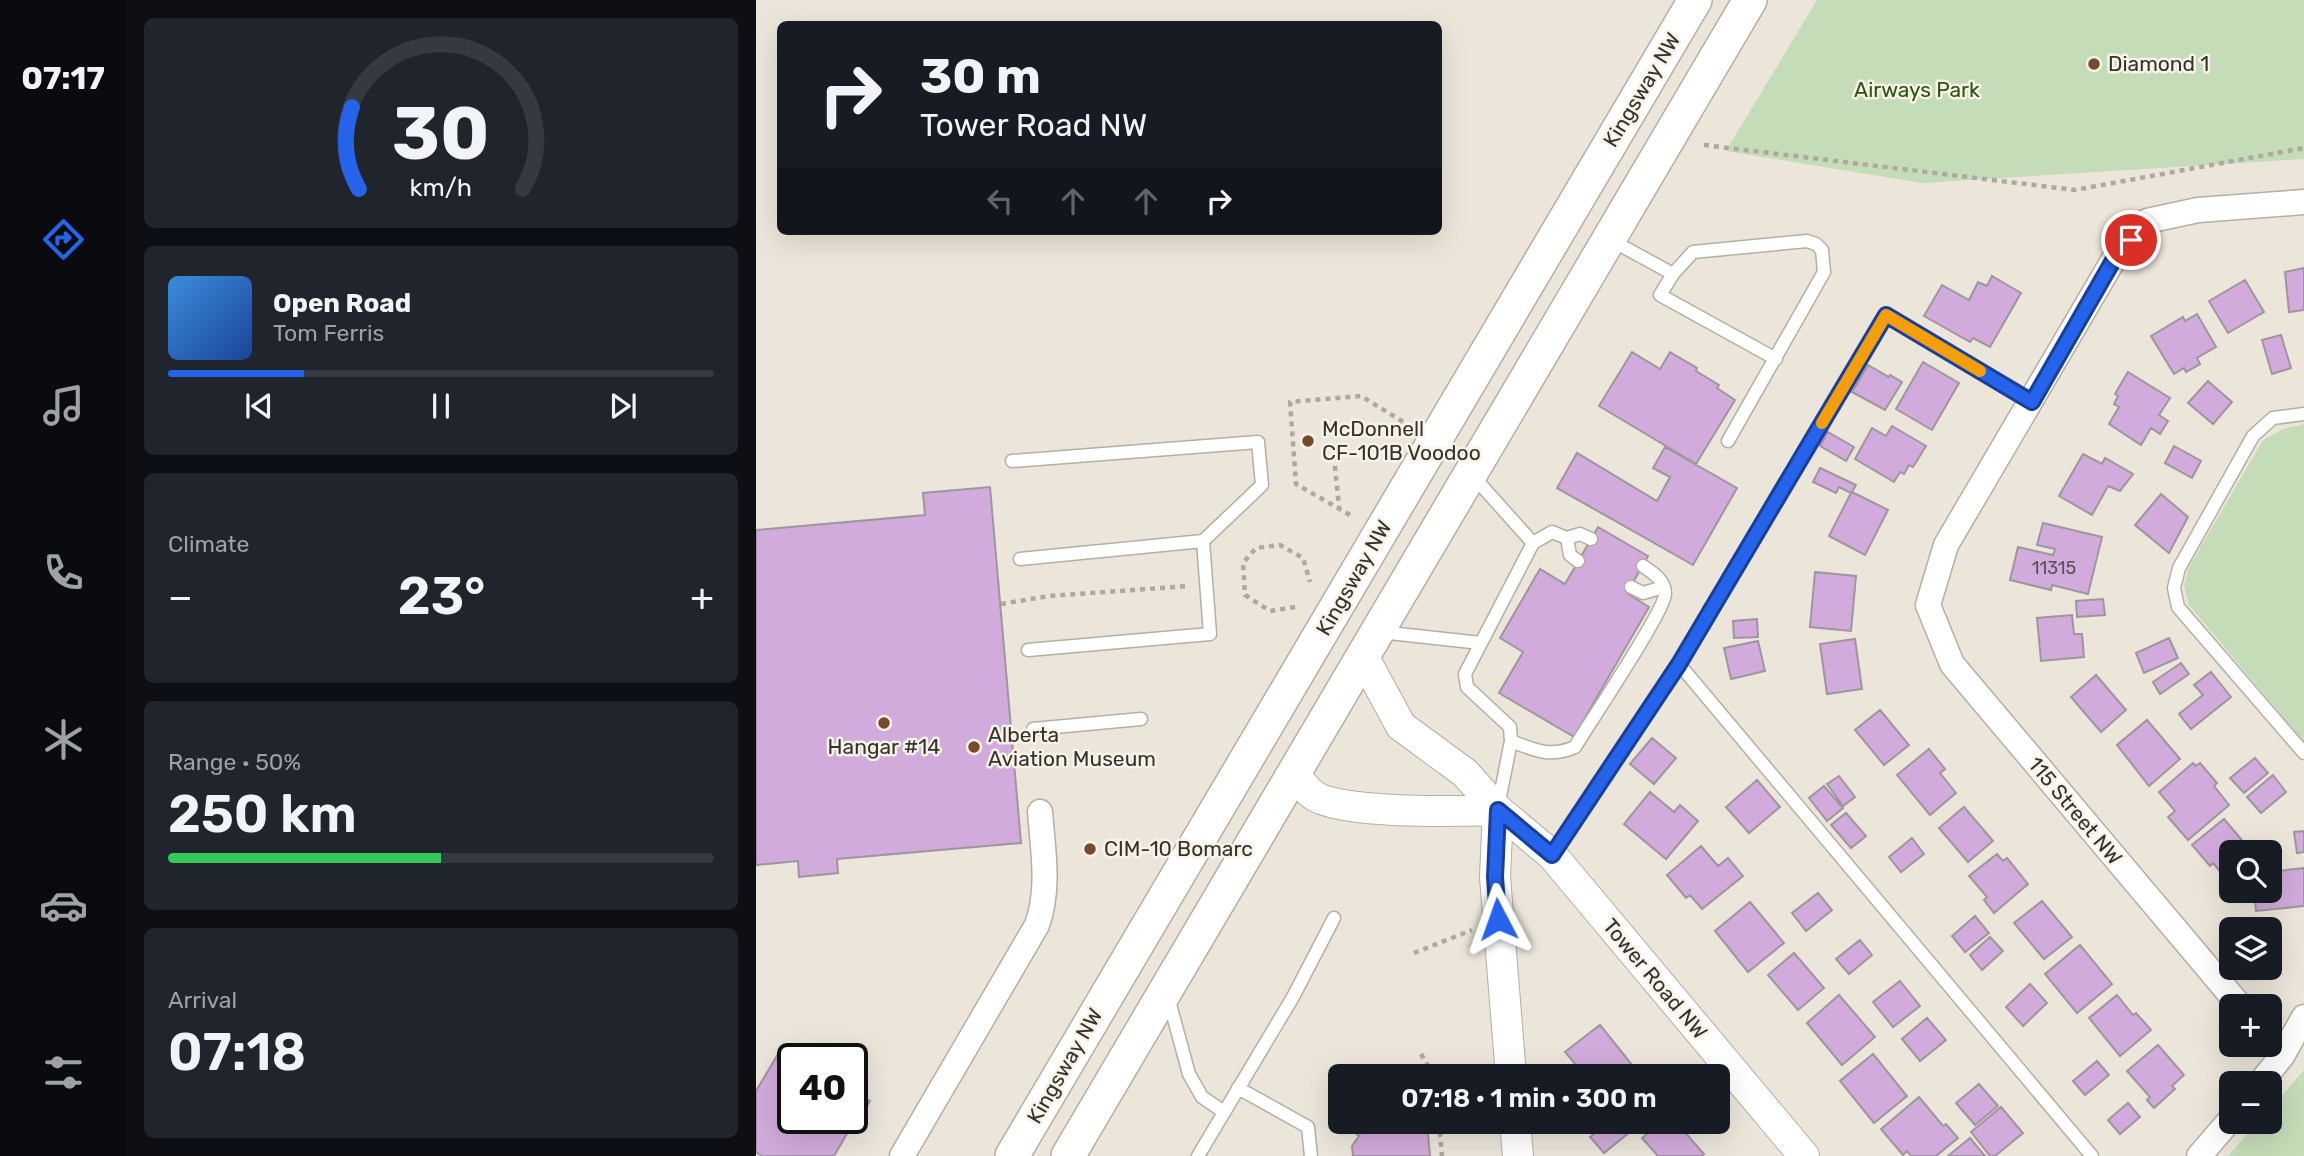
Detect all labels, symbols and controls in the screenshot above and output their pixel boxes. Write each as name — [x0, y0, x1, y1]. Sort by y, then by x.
street label: Kingsway NW — [1598, 28, 1685, 151]
text: 30 m — [920, 47, 1041, 105]
icon: right — [805, 49, 896, 140]
place label: Diamond 1 — [2108, 51, 2209, 76]
marker: Diamond 1 — [2086, 56, 2102, 72]
text: 07:17 — [21, 59, 105, 97]
park label: Airways Park — [1854, 77, 1980, 102]
text: 30 — [392, 91, 490, 177]
text: Tower Road NW — [920, 106, 1147, 144]
text: km/h — [410, 173, 472, 202]
icon: left — [981, 182, 1019, 220]
icon: ahead — [1054, 182, 1092, 220]
icon: ahead — [1127, 182, 1165, 220]
icon: right — [1200, 182, 1238, 220]
pin — [2101, 210, 2161, 270]
icon: directions — [39, 215, 88, 264]
icon: arrive — [2112, 221, 2150, 259]
text: Open Road — [273, 288, 411, 319]
text: Tom Ferris — [273, 319, 384, 347]
icon: music — [39, 381, 88, 430]
icon: previous — [240, 387, 278, 425]
icon: pause — [422, 387, 460, 425]
icon: next — [604, 387, 642, 425]
place label: McDonnell CF-101B Voodoo — [1322, 416, 1481, 465]
marker: McDonnell CF-101B Voodoo — [1300, 433, 1316, 449]
street label: Kingsway NW — [1311, 516, 1397, 640]
text: Climate — [168, 530, 249, 558]
icon: phone — [39, 548, 88, 597]
house number: 11315 — [2032, 557, 2076, 579]
text: 23° — [398, 565, 485, 627]
text: − — [168, 574, 193, 620]
text: + — [690, 574, 714, 620]
icon: climate — [39, 715, 88, 764]
marker: Hangar #14 — [876, 715, 892, 731]
place label: Alberta Aviation Museum — [988, 722, 1156, 771]
place label: Hangar #14 — [828, 734, 940, 759]
marker: Alberta Aviation Museum — [966, 739, 982, 755]
text: Range · 50% — [168, 748, 301, 776]
street label: 115 Street NW — [2023, 752, 2128, 870]
text: 250 km — [168, 783, 357, 845]
place label: CIM-10 Bomarc — [1104, 836, 1253, 861]
map controls — [2219, 840, 2282, 1134]
button: search — [2219, 840, 2282, 903]
marker: CIM-10 Bomarc — [1082, 841, 1098, 857]
icon: car — [39, 881, 88, 930]
position arrow — [1461, 882, 1535, 956]
street label: Tower Road NW — [1598, 913, 1713, 1044]
button: layers — [2219, 917, 2282, 980]
text: Arrival — [168, 986, 237, 1014]
button: + — [2219, 994, 2282, 1057]
street label: Kingsway NW — [1022, 1004, 1108, 1128]
text: 07:18 — [168, 1021, 306, 1083]
speed limit sign: 40 — [777, 1043, 868, 1134]
icon: filters — [39, 1048, 88, 1097]
button: − — [2219, 1071, 2282, 1134]
text: 07:18 · 1 min · 300 m — [1401, 1083, 1657, 1114]

